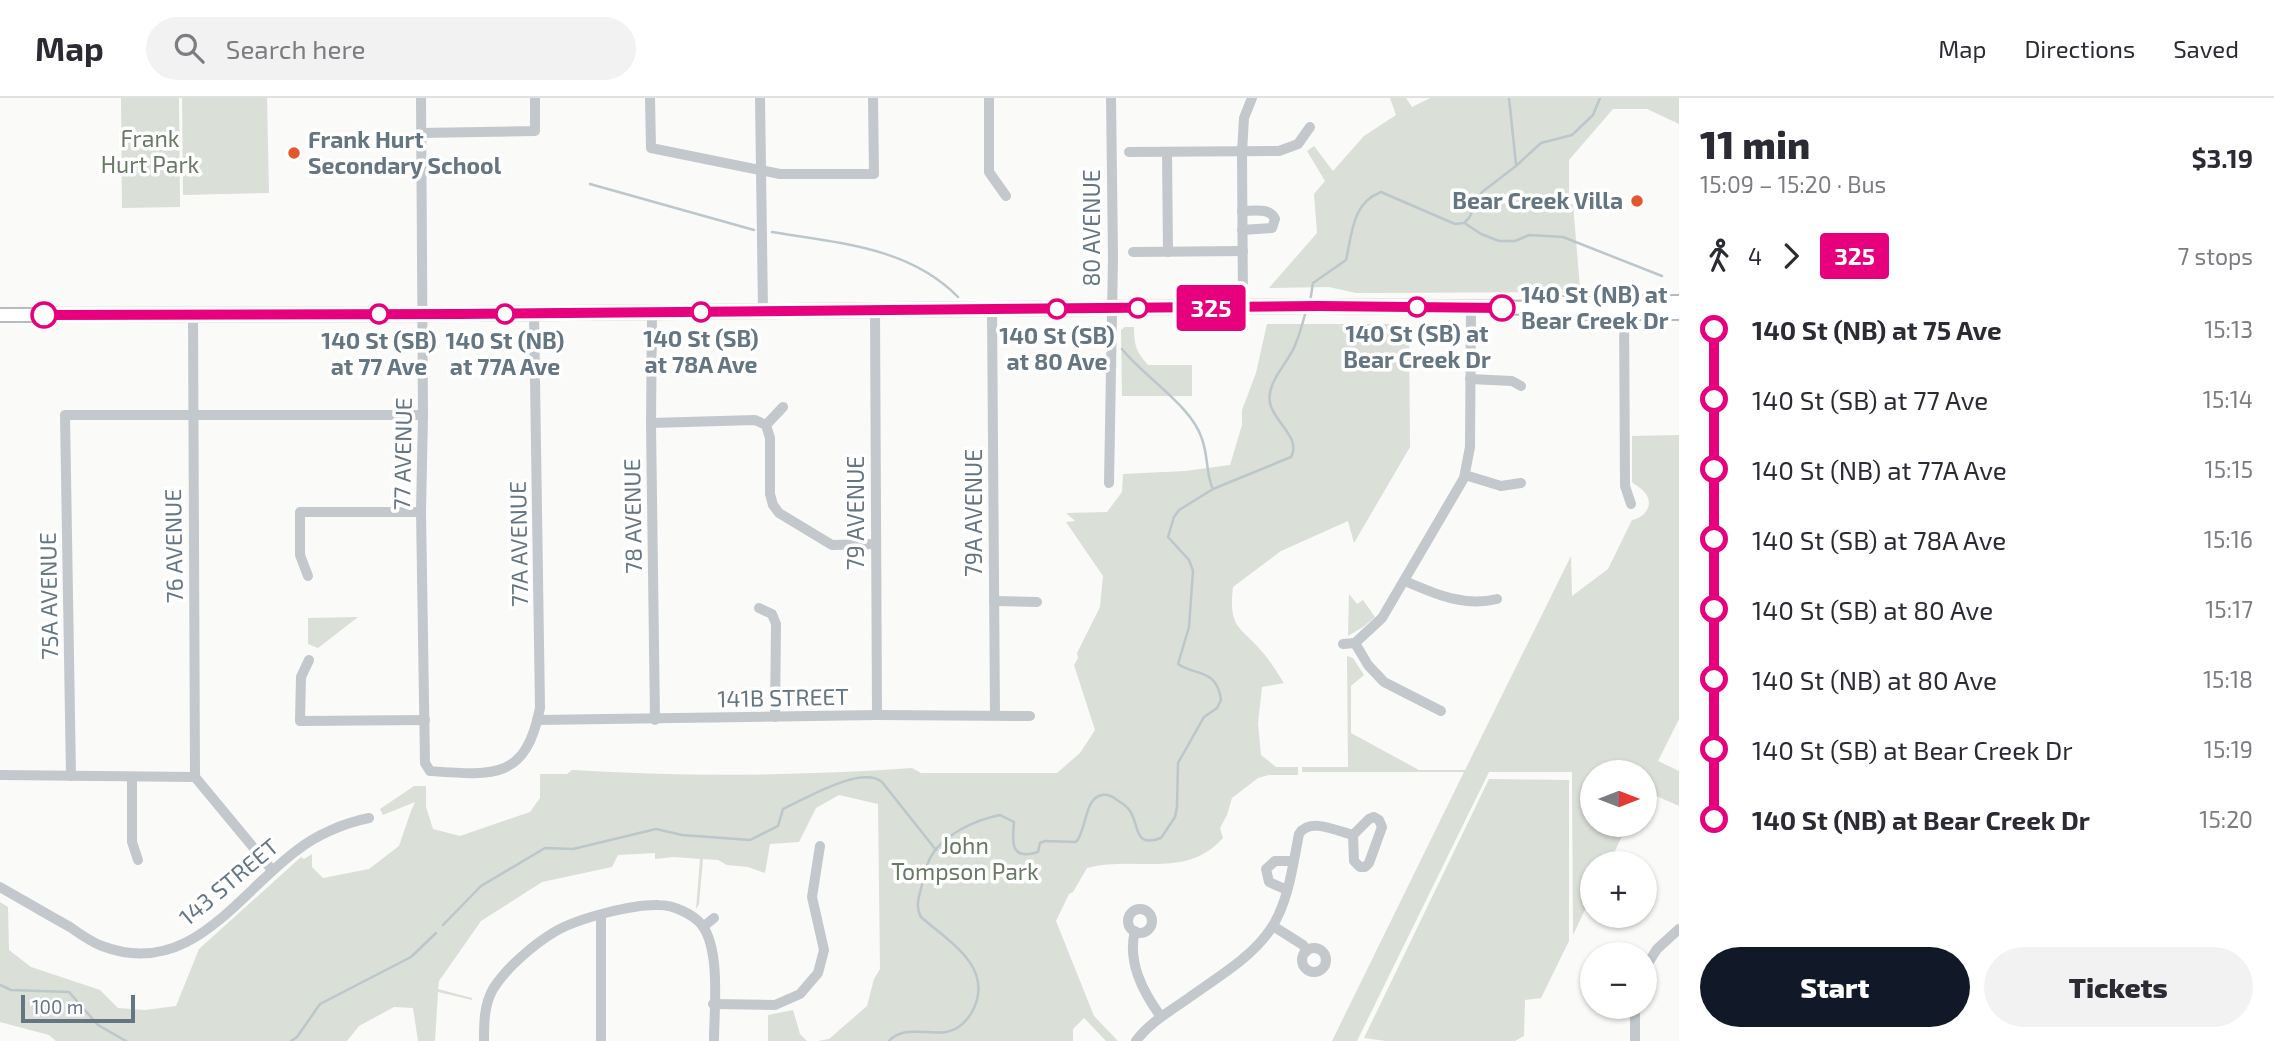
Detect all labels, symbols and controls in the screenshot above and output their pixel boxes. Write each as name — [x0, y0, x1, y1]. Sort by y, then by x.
search box — [146, 17, 636, 80]
text: Map — [35, 28, 104, 68]
icon: search — [170, 29, 208, 67]
text: Search here — [226, 33, 365, 64]
text: Map — [1938, 34, 1986, 63]
text: Directions — [2024, 34, 2135, 63]
text: Saved — [2173, 34, 2239, 63]
text: 11 min — [1700, 121, 1810, 167]
park label: Frank Hurt Park — [101, 124, 200, 178]
place label: Frank Hurt Secondary School — [308, 125, 502, 179]
text: $3.19 — [2191, 142, 2253, 173]
marker: Frank Hurt Secondary School — [286, 145, 302, 161]
street label: 80 AVENUE — [1077, 169, 1105, 287]
text: 15:09 – 15:20 · Bus — [1700, 170, 1886, 198]
place label: Bear Creek Villa — [1452, 186, 1623, 214]
marker: Bear Creek Villa — [1629, 193, 1645, 209]
icon: walk — [1700, 237, 1738, 275]
icon: forward — [1772, 237, 1810, 275]
text: 325 — [1834, 241, 1875, 270]
text: 4 — [1748, 242, 1762, 270]
text: 7 stops — [2178, 242, 2253, 270]
place label: 140 St (NB) at Bear Creek Dr — [1521, 280, 1669, 334]
line badge: 325 — [1171, 285, 1251, 331]
text: 325 — [1191, 293, 1231, 322]
marker: 140 St (NB) at Bear Creek Dr — [1489, 295, 1515, 321]
marker: 140 St (SB) at Bear Creek Dr — [1407, 297, 1427, 317]
unlabelled marker — [1128, 298, 1148, 318]
marker: 140 St (SB) at 80 Ave — [1047, 299, 1067, 319]
unlabelled marker — [31, 302, 57, 328]
marker: 140 St (SB) at 78A Ave — [691, 302, 711, 322]
marker: 140 St (SB) at 77 Ave — [369, 304, 389, 324]
marker: 140 St (NB) at 77A Ave — [495, 304, 515, 324]
text: 140 St (NB) at 75 Ave — [1752, 314, 2002, 345]
text: 15:13 — [2204, 315, 2253, 343]
place label: 140 St (SB) at Bear Creek Dr — [1343, 319, 1491, 373]
place label: 140 St (SB) at 80 Ave — [999, 321, 1115, 375]
place label: 140 St (SB) at 78A Ave — [643, 324, 759, 378]
place label: 140 St (SB) at 77 Ave — [321, 326, 437, 380]
place label: 140 St (NB) at 77A Ave — [446, 326, 564, 380]
text: 140 St (SB) at 77 Ave — [1752, 384, 1988, 415]
text: 15:14 — [2203, 385, 2253, 413]
street label: 77 AVENUE — [387, 397, 417, 511]
street label: 79A AVENUE — [959, 449, 987, 577]
text: 140 St (NB) at 77A Ave — [1752, 454, 2007, 485]
text: 15:15 — [2205, 455, 2253, 483]
street label: 79 AVENUE — [841, 456, 869, 570]
street label: 78 AVENUE — [617, 458, 647, 574]
street label: 77A AVENUE — [503, 481, 533, 607]
street label: 76 AVENUE — [158, 489, 188, 603]
text: 140 St (SB) at 78A Ave — [1752, 524, 2006, 555]
text: 15:16 — [2204, 525, 2253, 553]
street label: 75A AVENUE — [33, 532, 63, 660]
text: 140 St (SB) at 80 Ave — [1752, 594, 1993, 625]
text: 15:17 — [2205, 595, 2253, 623]
text: 140 St (NB) at 80 Ave — [1752, 664, 1997, 695]
text: 15:18 — [2203, 665, 2253, 693]
street label: 141B STREET — [717, 682, 849, 712]
text: 140 St (SB) at Bear Creek Dr — [1752, 734, 2073, 765]
text: 15:19 — [2204, 735, 2253, 763]
north arrow — [1580, 760, 1657, 836]
map controls — [1580, 760, 1657, 1019]
text: 140 St (NB) at Bear Creek Dr — [1752, 804, 2090, 835]
text: 15:20 — [2199, 805, 2253, 833]
park label: John Tompson Park — [891, 831, 1039, 885]
street label: 143 STREET — [173, 832, 284, 931]
button: + — [1580, 851, 1657, 928]
button: − — [1580, 942, 1657, 1019]
button: Start — [1700, 947, 1970, 1027]
button: Tickets — [1984, 947, 2253, 1027]
scale bar — [21, 992, 135, 1024]
text: 100 m — [32, 995, 83, 1018]

